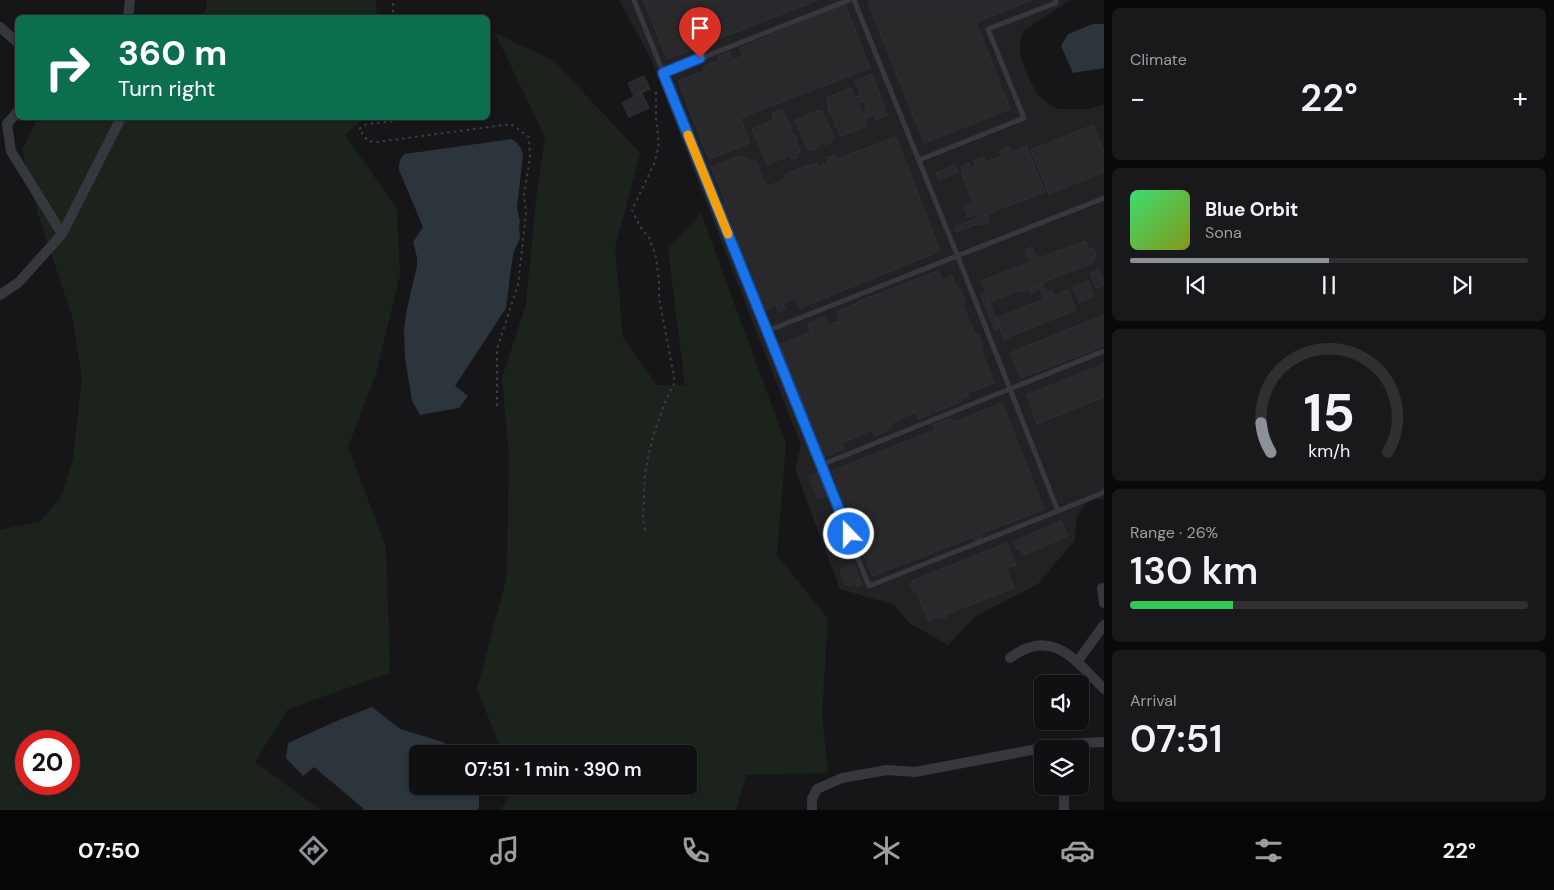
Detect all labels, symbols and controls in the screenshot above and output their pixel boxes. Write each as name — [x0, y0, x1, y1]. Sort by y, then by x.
pin — [679, 7, 721, 58]
icon: arrive — [686, 14, 714, 42]
text: 360 m — [118, 30, 227, 76]
icon: right — [35, 35, 100, 100]
text: Climate — [1130, 49, 1187, 70]
text: 22° — [1300, 73, 1358, 123]
text: Turn right — [118, 74, 215, 103]
text: − — [1130, 80, 1145, 117]
text: + — [1513, 80, 1528, 117]
text: Blue Orbit — [1205, 197, 1298, 222]
text: Sona — [1205, 222, 1242, 243]
icon: previous — [1182, 271, 1210, 299]
icon: pause — [1315, 271, 1343, 299]
icon: next — [1448, 271, 1476, 299]
text: 15 — [1303, 379, 1355, 447]
text: km/h — [1308, 439, 1350, 463]
position arrow — [822, 507, 874, 559]
text: Range · 26% — [1130, 522, 1218, 543]
text: 130 km — [1130, 546, 1258, 596]
map controls — [1034, 675, 1089, 795]
button: sound — [1034, 675, 1089, 730]
text: Arrival — [1130, 690, 1177, 711]
text: 07:51 — [1130, 714, 1222, 764]
speed limit sign: 20 — [15, 730, 80, 795]
button: layers — [1034, 740, 1089, 795]
text: 07:51 · 1 min · 390 m — [464, 757, 642, 782]
icon: directions — [296, 833, 331, 868]
icon: music — [487, 833, 522, 868]
icon: phone — [678, 833, 713, 868]
icon: climate — [869, 833, 904, 868]
icon: car — [1060, 833, 1095, 868]
icon: filters — [1251, 833, 1286, 868]
text: 07:50 — [78, 836, 140, 865]
text: 22° — [1443, 836, 1476, 865]

